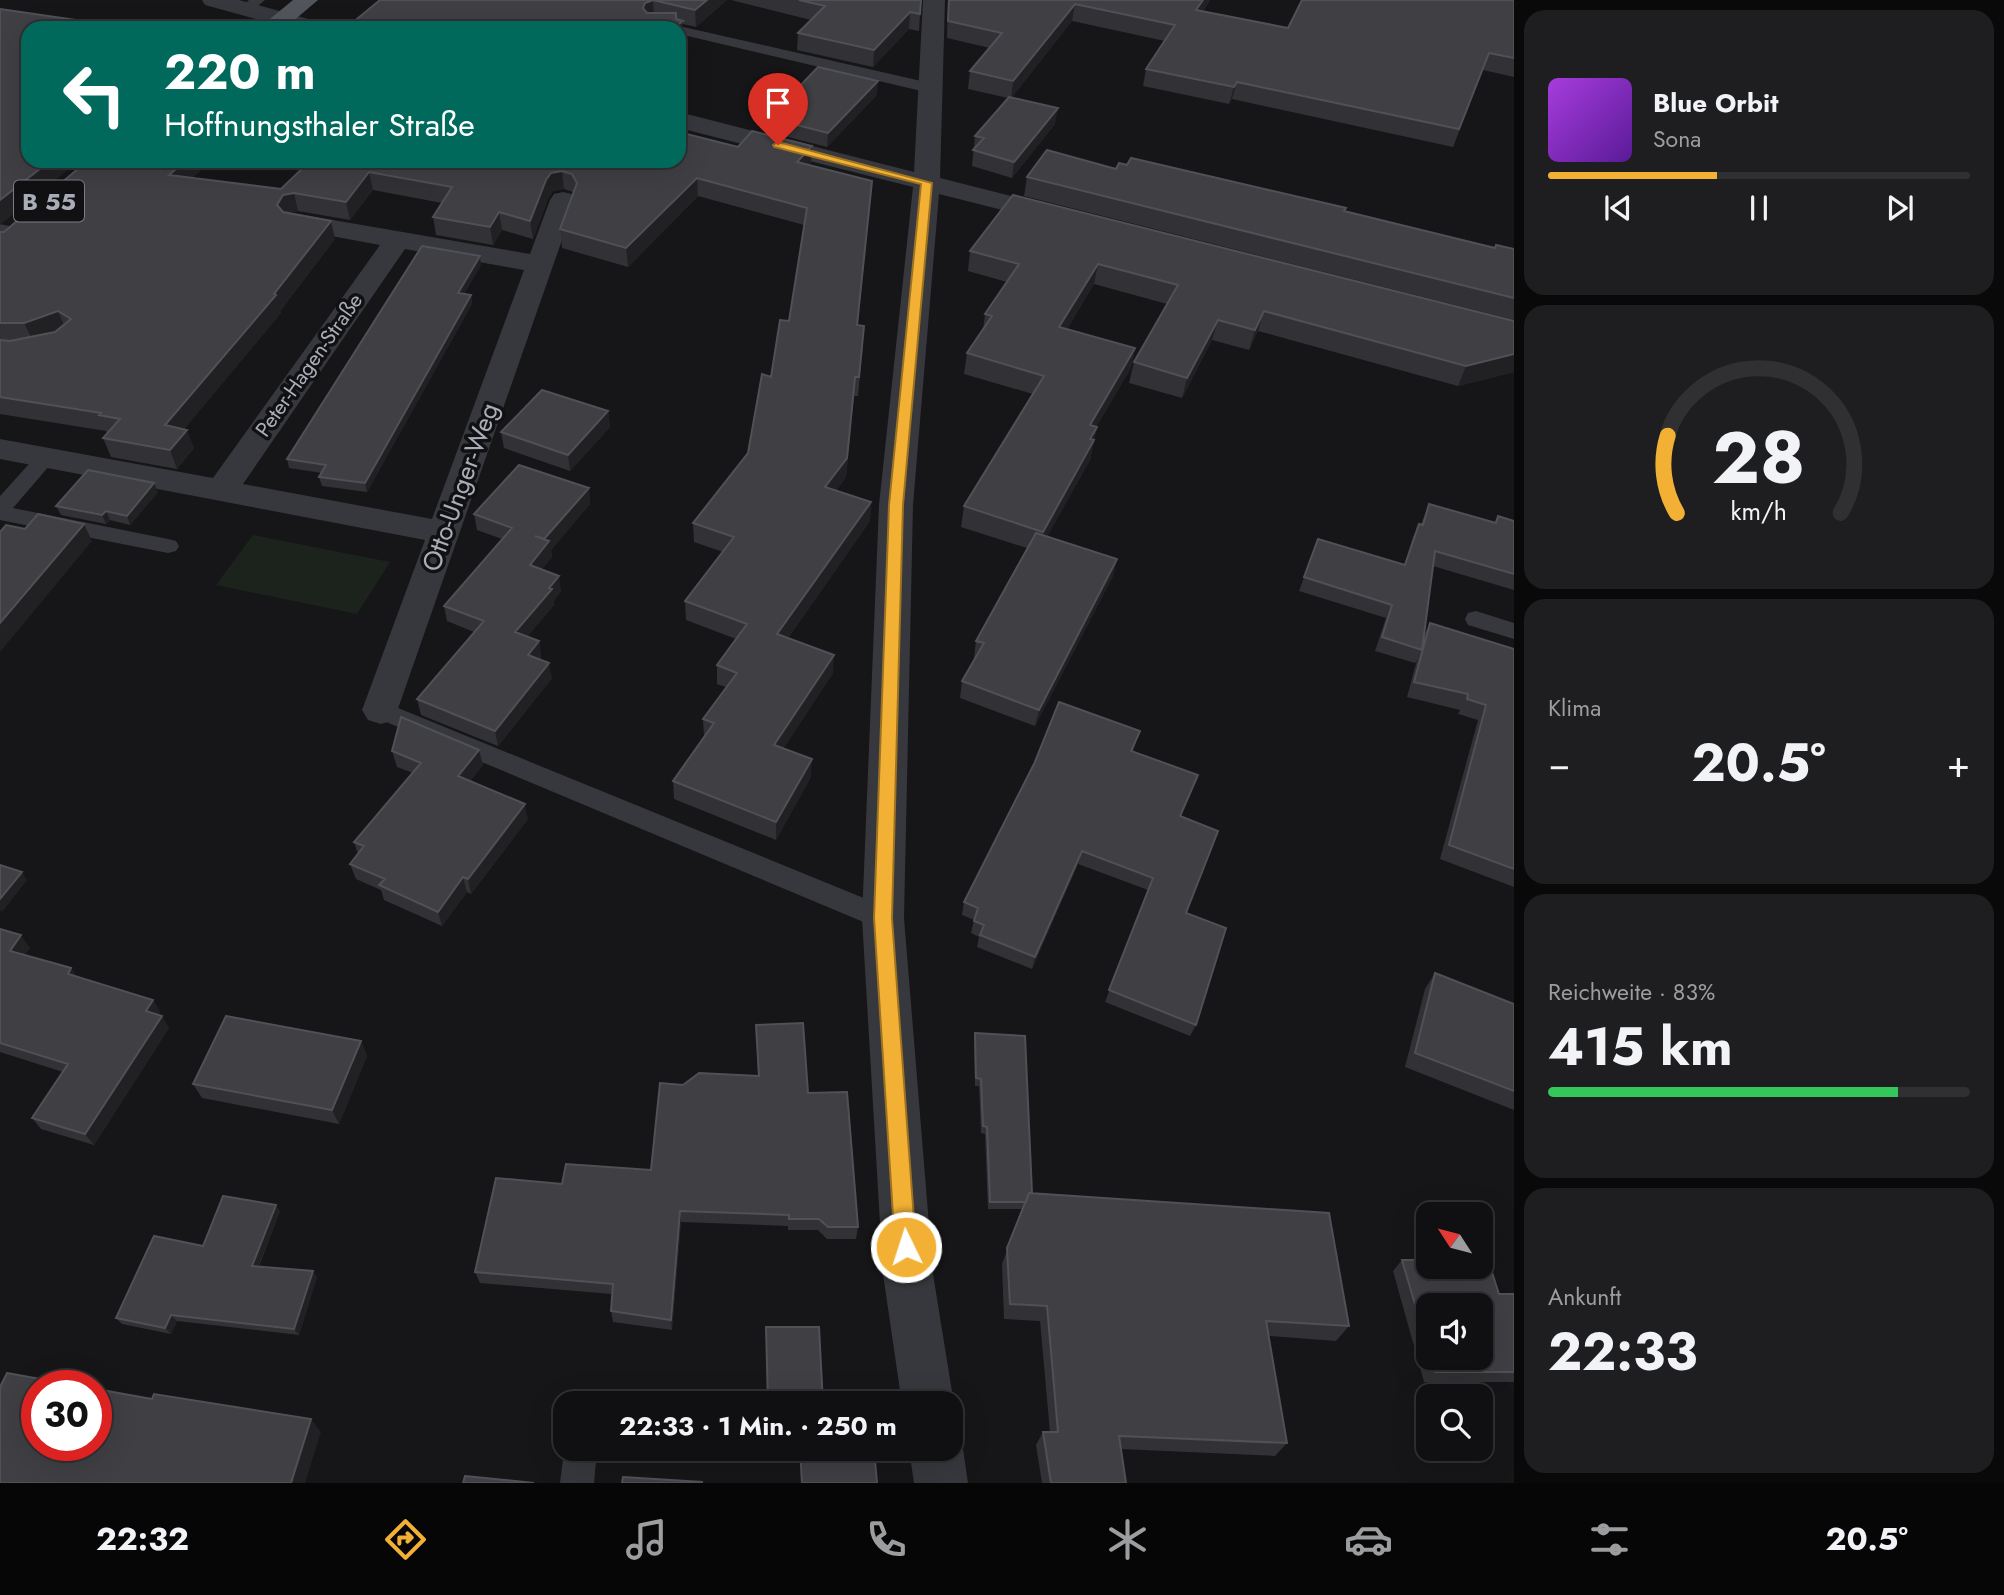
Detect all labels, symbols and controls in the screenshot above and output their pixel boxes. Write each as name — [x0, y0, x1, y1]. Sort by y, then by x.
text: 220 m — [164, 37, 316, 107]
icon: left — [49, 49, 140, 140]
pin — [748, 73, 808, 145]
icon: arrive — [759, 84, 797, 122]
text: Blue Orbit — [1653, 84, 1778, 122]
text: Hoffnungsthaler Straße — [164, 102, 475, 148]
text: Sona — [1653, 122, 1701, 156]
road number: B 55 — [14, 181, 84, 222]
icon: previous — [1599, 189, 1637, 227]
icon: pause — [1740, 189, 1778, 227]
icon: next — [1881, 189, 1919, 227]
street label: Peter-Hagen-Straße — [248, 287, 370, 443]
street label: Otto-Unger-Weg — [412, 397, 508, 577]
text: 28 — [1712, 405, 1806, 510]
text: km/h — [1731, 493, 1787, 529]
text: Klima — [1548, 691, 1601, 725]
text: 20.5° — [1691, 725, 1826, 801]
text: − — [1548, 736, 1570, 791]
text: + — [1947, 736, 1970, 791]
text: Reichweite · 83% — [1548, 975, 1715, 1009]
text: 415 km — [1548, 1009, 1733, 1085]
north arrow — [1416, 1202, 1493, 1279]
map controls — [1416, 1202, 1493, 1461]
position arrow — [869, 1210, 943, 1284]
text: Ankunft — [1548, 1280, 1621, 1314]
button: sound — [1416, 1293, 1493, 1370]
text: 22:33 — [1548, 1314, 1698, 1390]
speed limit sign: 30 — [21, 1370, 112, 1461]
button: search — [1416, 1384, 1493, 1461]
text: 22:33 · 1 Min. · 250 m — [619, 1407, 897, 1445]
icon: directions — [381, 1515, 430, 1564]
icon: music — [622, 1515, 671, 1564]
icon: phone — [862, 1515, 911, 1564]
icon: climate — [1103, 1515, 1152, 1564]
icon: car — [1344, 1515, 1393, 1564]
icon: filters — [1585, 1515, 1634, 1564]
text: 22:32 — [96, 1516, 189, 1562]
text: 20.5° — [1825, 1516, 1908, 1562]

